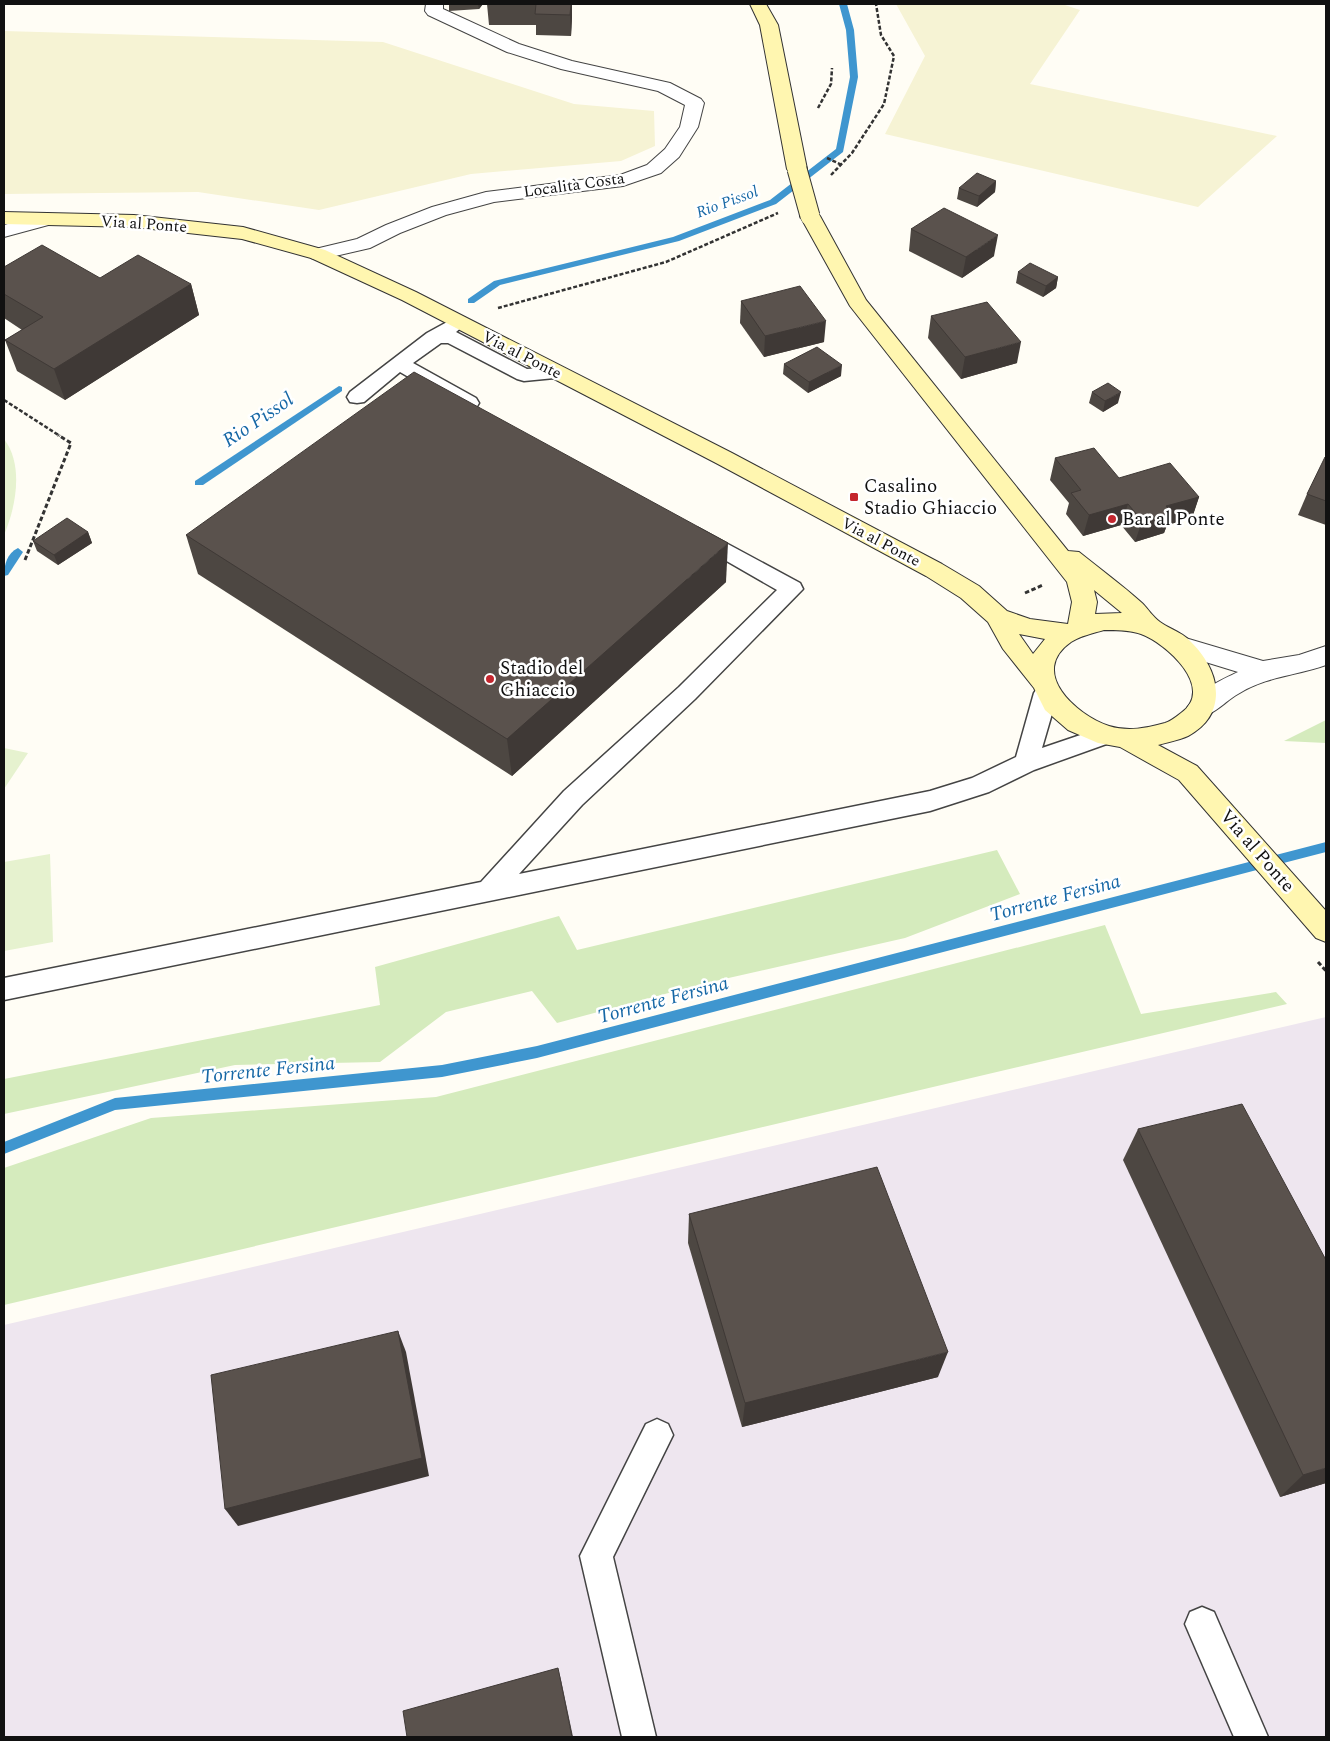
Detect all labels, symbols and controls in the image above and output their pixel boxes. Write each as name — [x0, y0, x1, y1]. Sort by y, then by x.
street label: Località Costa — [522, 166, 626, 204]
water label: Rio Pissol — [693, 180, 761, 224]
street label: Via al Ponte — [100, 209, 188, 239]
street label: Via al Ponte — [478, 325, 566, 385]
water label: Rio Pissol — [216, 385, 300, 455]
place label: Casalino Stadio Ghiaccio — [864, 472, 997, 523]
marker: Casalino Stadio Ghiaccio — [848, 491, 860, 503]
place label: Bar al Ponte — [1122, 505, 1225, 534]
street label: Via al Ponte — [837, 511, 925, 573]
marker: Bar al Ponte — [1106, 513, 1118, 525]
place label: Stadio del Ghiaccio — [500, 654, 583, 705]
marker: Stadio del Ghiaccio — [484, 673, 496, 685]
street label: Via al Ponte — [1212, 803, 1302, 899]
water label: Torrente Fersina — [986, 866, 1124, 930]
water label: Torrente Fersina — [594, 968, 732, 1032]
water label: Torrente Fersina — [200, 1048, 336, 1092]

